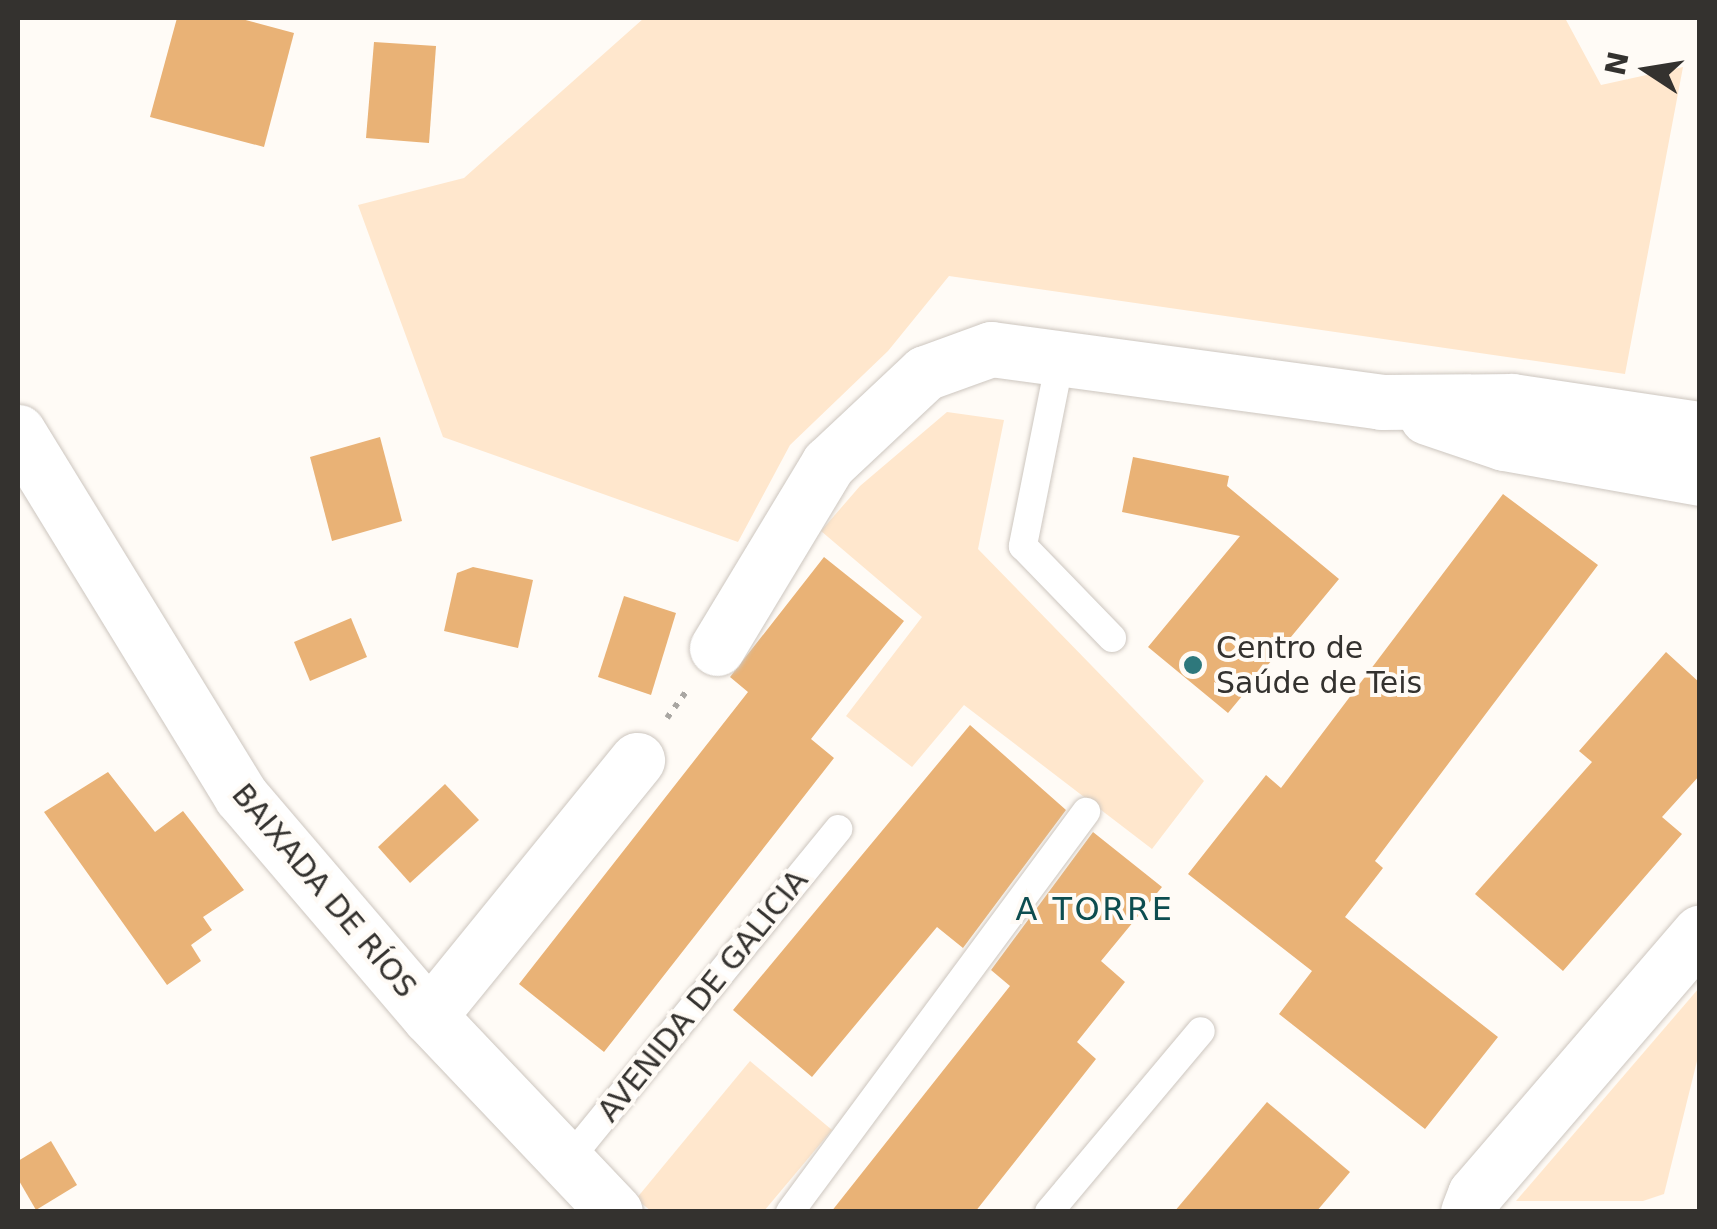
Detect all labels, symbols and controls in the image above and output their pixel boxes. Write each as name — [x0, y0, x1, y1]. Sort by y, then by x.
north arrow — [1597, 20, 1697, 120]
text: N — [1599, 49, 1636, 79]
place label: Centro de Saúde de Teis — [1216, 630, 1422, 700]
marker: Centro de Saúde de Teis — [1180, 652, 1206, 678]
street label: BAIXADA DE RÍOS — [224, 777, 424, 1005]
street label: AVENIDA DE GALICIA — [590, 863, 816, 1129]
district label: A TORRE — [1016, 890, 1174, 928]

